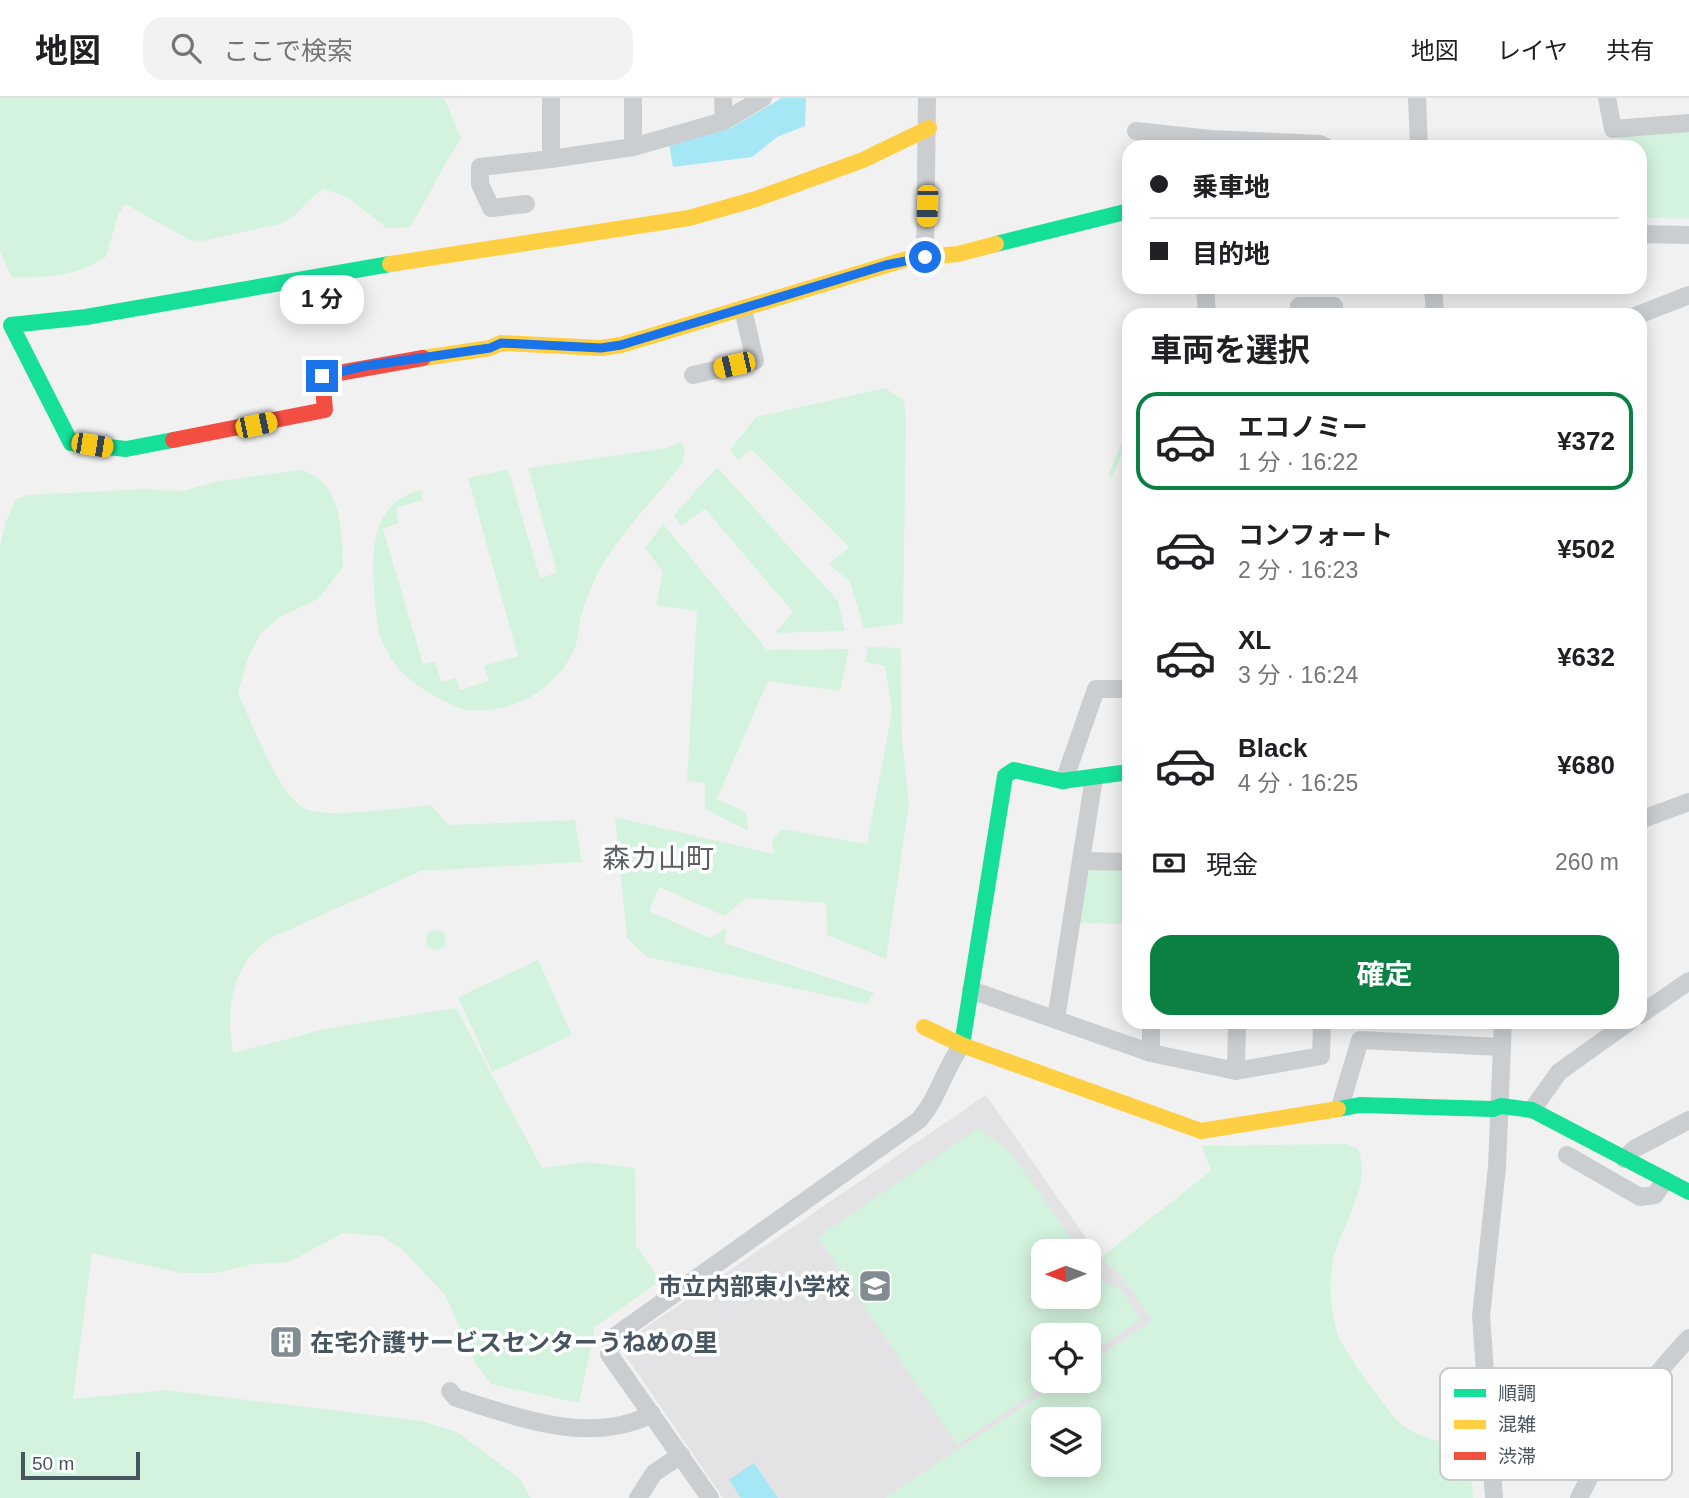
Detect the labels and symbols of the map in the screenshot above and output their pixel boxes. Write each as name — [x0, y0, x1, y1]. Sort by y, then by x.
car — [916, 185, 939, 227]
route start — [909, 241, 941, 273]
callout: 1 分 — [280, 274, 364, 324]
car — [712, 350, 757, 380]
route end — [306, 360, 338, 392]
car — [234, 410, 279, 440]
car — [70, 431, 115, 459]
district label: 森カ山町 — [602, 843, 714, 874]
north arrow — [1031, 1239, 1101, 1309]
school or university icon: 市立内部東小学校 — [856, 1267, 894, 1305]
place label: 市立内部東小学校 — [658, 1273, 850, 1300]
building icon: 在宅介護サービスセンターうねめの里 — [267, 1323, 305, 1361]
place label: 在宅介護サービスセンターうねめの里 — [310, 1329, 718, 1356]
legend — [1440, 1368, 1672, 1480]
text: 順調 — [1498, 1383, 1536, 1404]
text: 混雑 — [1498, 1414, 1536, 1435]
text: 渋滞 — [1498, 1446, 1536, 1467]
scale bar — [21, 1449, 140, 1481]

